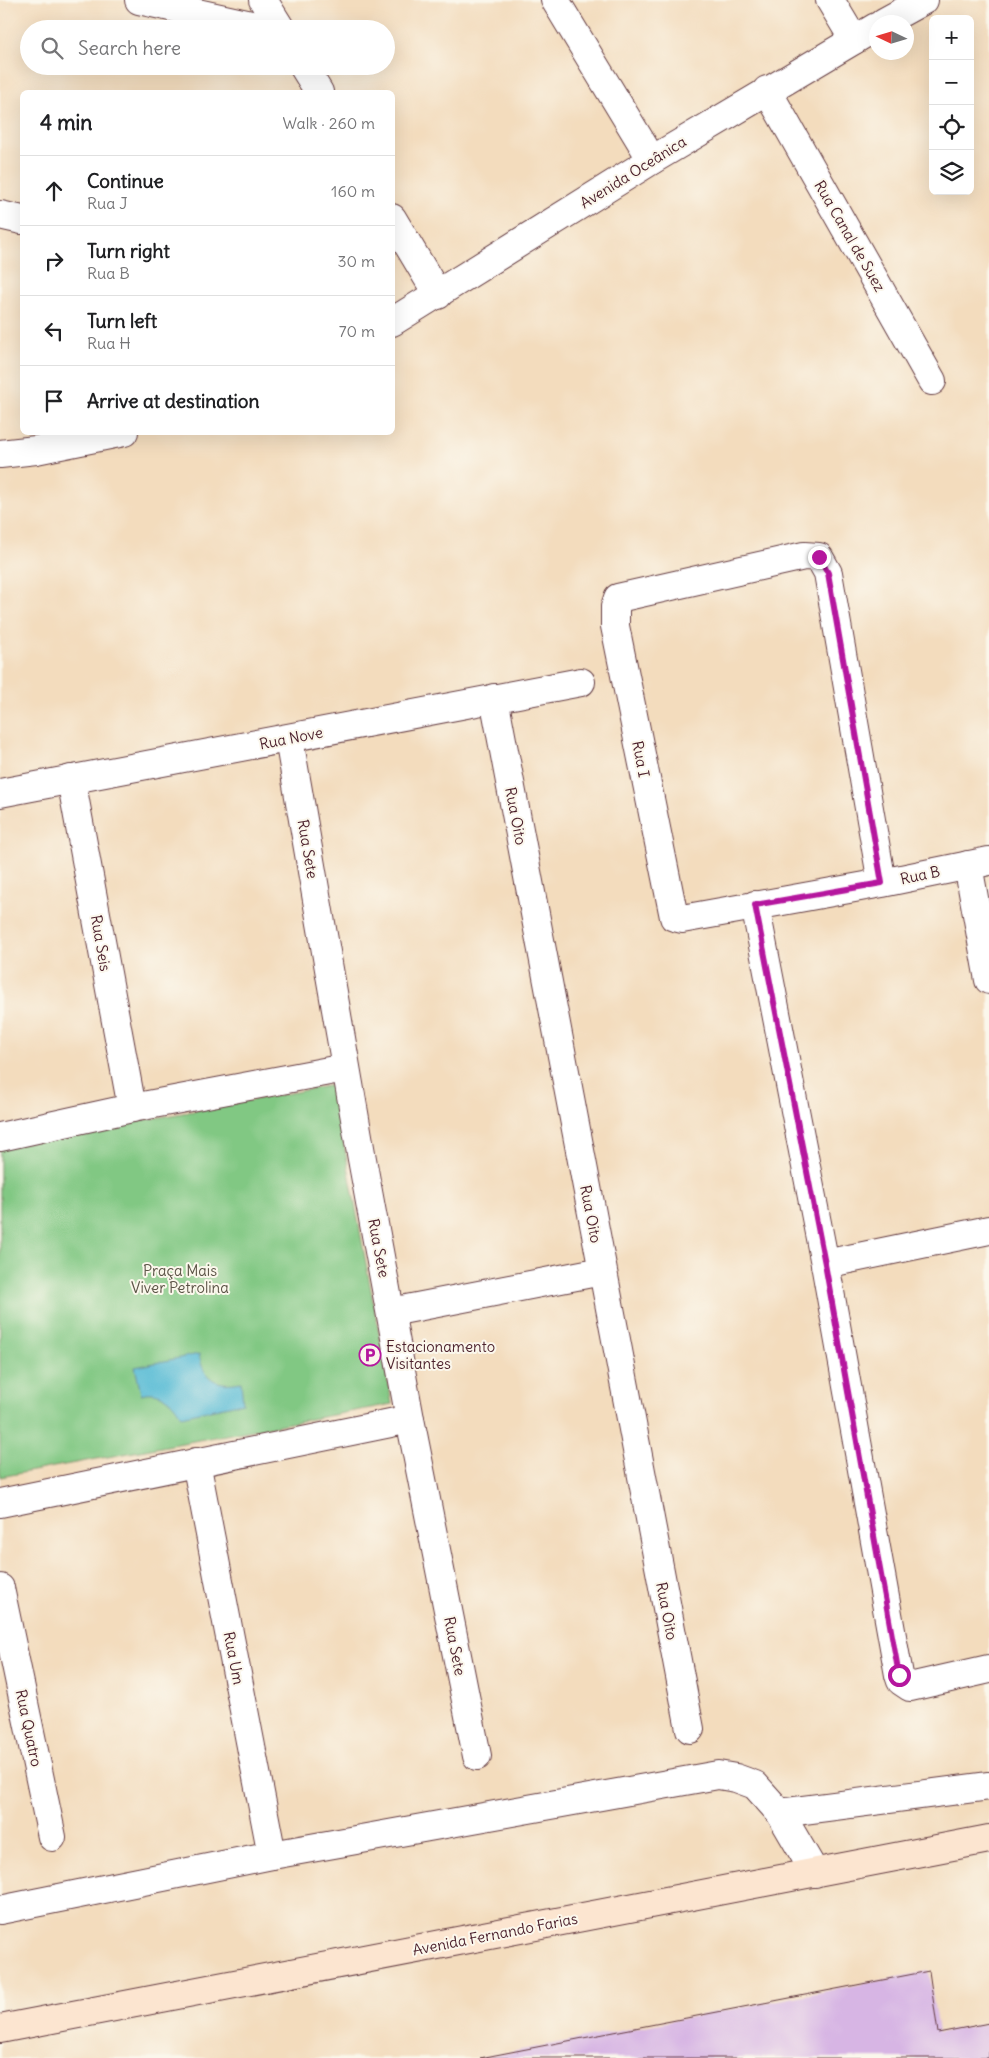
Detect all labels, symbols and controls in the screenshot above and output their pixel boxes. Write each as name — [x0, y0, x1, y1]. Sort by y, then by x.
north arrow — [869, 15, 914, 60]
map controls — [929, 15, 974, 195]
button: + — [929, 15, 974, 60]
search box — [20, 20, 395, 75]
icon: search — [38, 34, 66, 62]
text: Search here — [78, 36, 181, 60]
button: − — [929, 60, 974, 105]
button: locate — [929, 105, 974, 150]
text: 4 min — [40, 109, 92, 136]
text: Walk · 260 m — [283, 113, 375, 133]
street label: Avenida Oceânica — [576, 131, 690, 212]
button: layers — [929, 150, 974, 195]
text: Continue — [87, 169, 164, 193]
icon: ahead — [40, 177, 68, 205]
street label: Rua Canal de Suez — [810, 177, 890, 295]
text: 160 m — [331, 181, 375, 201]
text: Rua J — [87, 193, 128, 213]
text: Turn right — [87, 239, 170, 263]
icon: right — [40, 247, 68, 275]
text: 30 m — [338, 251, 375, 271]
text: Rua B — [87, 263, 130, 283]
text: Turn left — [87, 309, 157, 333]
icon: left — [40, 317, 68, 345]
text: 70 m — [339, 321, 375, 341]
text: Rua H — [87, 333, 131, 353]
icon: arrive — [40, 387, 68, 415]
text: Arrive at destination — [87, 389, 260, 413]
route end — [808, 546, 831, 569]
street label: Rua Nove — [258, 723, 324, 753]
street label: Rua I — [628, 739, 654, 779]
street label: Rua Oito — [501, 785, 531, 847]
street label: Rua Sete — [293, 818, 323, 880]
street label: Rua B — [898, 862, 942, 888]
street label: Rua Seis — [87, 913, 115, 973]
street label: Rua Oito — [576, 1183, 606, 1245]
street label: Rua Sete — [364, 1217, 394, 1279]
park label: Praça Mais Viver Petrolina — [131, 1261, 229, 1297]
place label: Estacionamento Visitantes — [386, 1337, 495, 1373]
parking icon: Estacionamento Visitantes — [358, 1343, 382, 1367]
street label: Rua Oito — [652, 1580, 682, 1642]
street label: Rua Sete — [440, 1615, 470, 1677]
street label: Rua Um — [220, 1630, 248, 1686]
route start — [888, 1664, 911, 1687]
street label: Rua Quatro — [12, 1688, 46, 1768]
street label: Avenida Fernando Farias — [411, 1909, 579, 1959]

